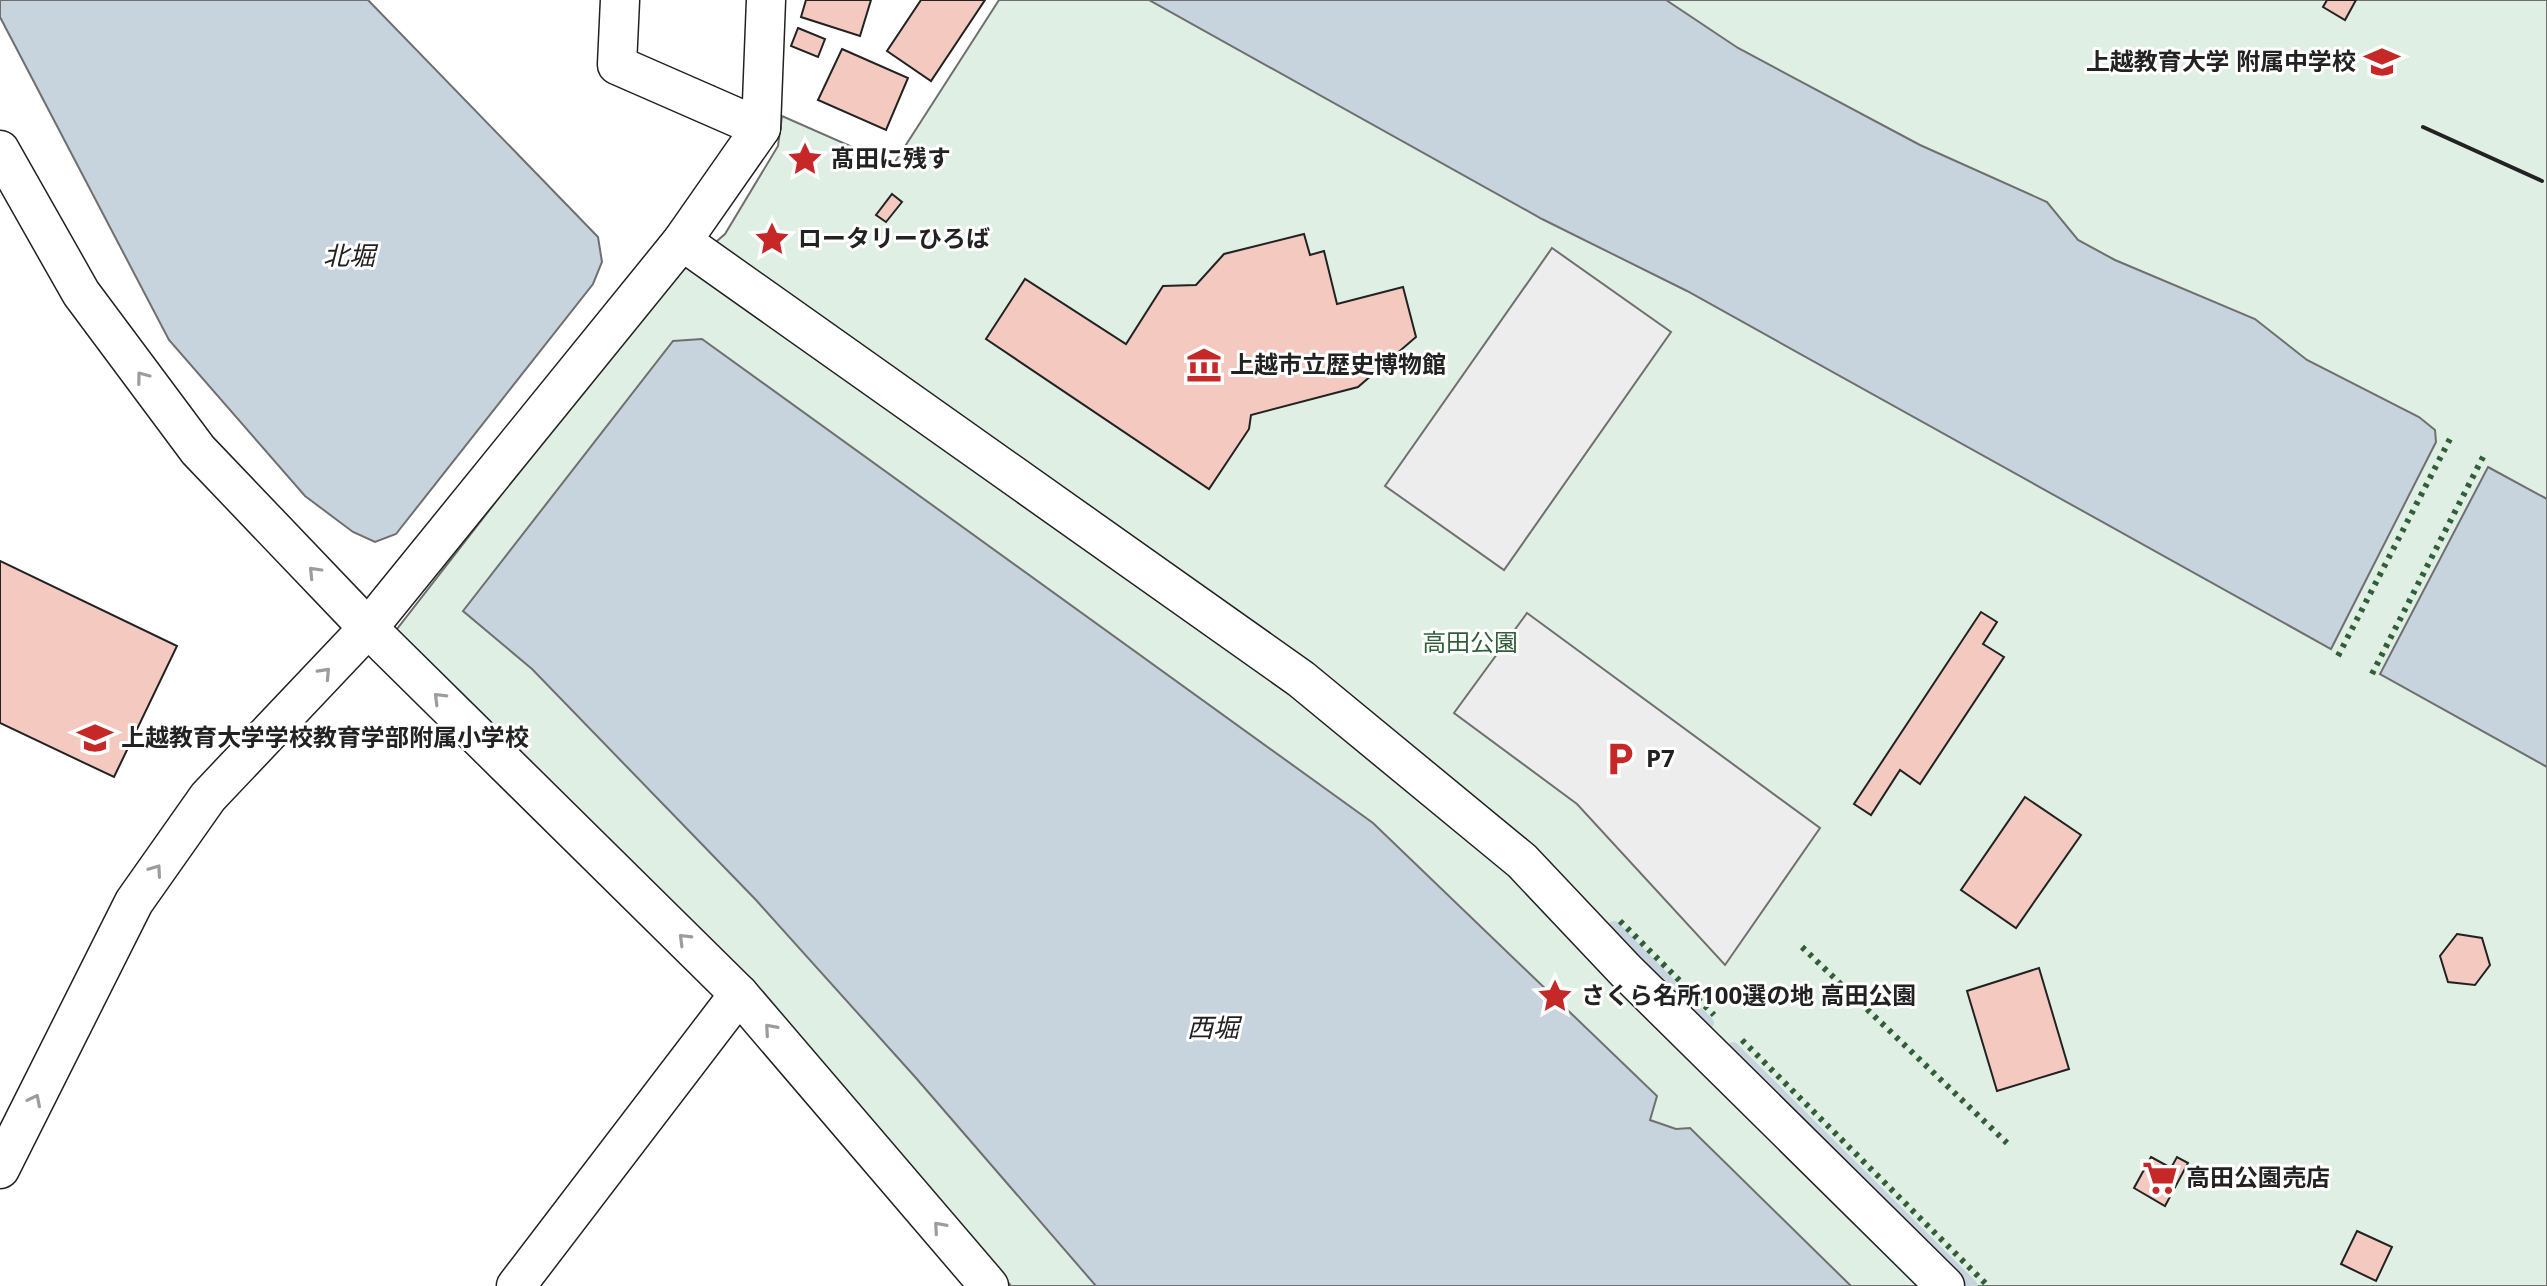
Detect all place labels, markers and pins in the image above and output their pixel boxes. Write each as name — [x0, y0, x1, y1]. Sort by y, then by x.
school or university icon: 上越教育大学 附属中学校 — [2363, 43, 2401, 81]
place label: 上越教育大学 附属中学校 — [2086, 44, 2356, 77]
place icon: 髙田に残す — [786, 140, 824, 178]
place label: 髙田に残す — [831, 141, 951, 174]
place icon: ロータリーひろば — [753, 220, 791, 258]
place label: ロータリーひろば — [798, 221, 990, 254]
museum icon: 上越市立歴史博物館 — [1185, 346, 1223, 384]
place label: 上越市立歴史博物館 — [1230, 347, 1446, 380]
school or university icon: 上越教育大学学校教育学部附属小学校 — [76, 719, 114, 757]
place label: 上越教育大学学校教育学部附属小学校 — [121, 720, 529, 753]
parking icon: P7 — [1601, 740, 1639, 778]
place label: P7 — [1646, 741, 1675, 774]
place icon: さくら名所100選の地 高田公園 — [1536, 977, 1574, 1015]
place label: さくら名所100選の地 高田公園 — [1581, 978, 1916, 1011]
supermarket icon: 高田公園売店 — [2141, 1159, 2179, 1197]
place label: 高田公園売店 — [2186, 1160, 2330, 1193]

